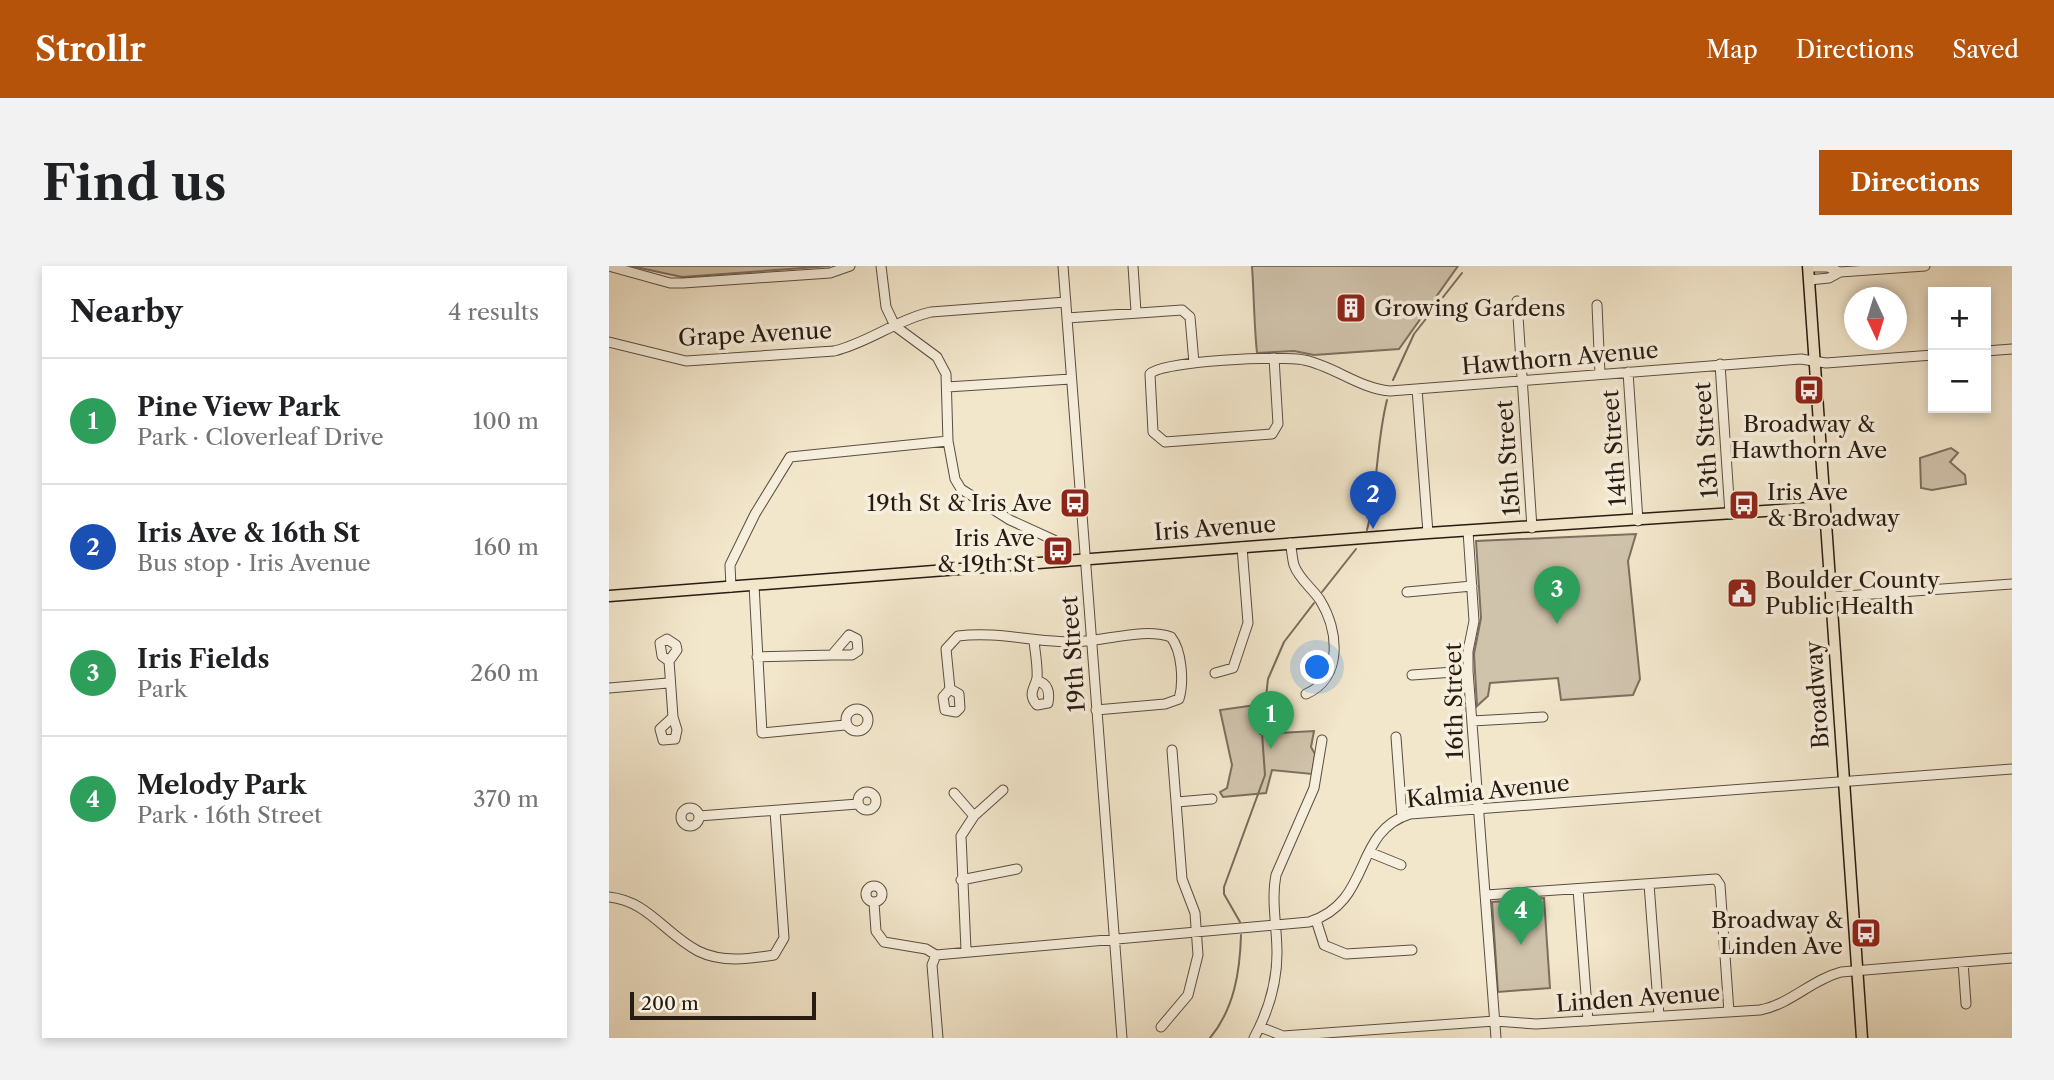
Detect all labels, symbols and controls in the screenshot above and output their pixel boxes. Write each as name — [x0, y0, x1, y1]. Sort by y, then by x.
text: Strollr — [35, 29, 146, 70]
text: Map — [1706, 35, 1758, 64]
text: Directions — [1796, 35, 1914, 64]
text: Saved — [1952, 35, 2019, 64]
button: Directions — [1819, 150, 2012, 215]
text: Find us — [42, 152, 226, 213]
north arrow — [1844, 287, 1907, 350]
map controls — [1928, 287, 1991, 413]
button: + — [1928, 287, 1991, 350]
building icon: Growing Gardens — [1334, 291, 1368, 325]
text: Nearby — [70, 293, 183, 330]
place label: Growing Gardens — [1374, 294, 1565, 322]
text: 4 results — [448, 298, 539, 326]
street label: Grape Avenue — [677, 316, 833, 352]
street label: Hawthorn Avenue — [1460, 335, 1660, 381]
button: − — [1928, 350, 1991, 413]
bus stop icon: Broadway & Hawthorn Ave — [1792, 373, 1826, 407]
street label: 13th Street — [1688, 381, 1724, 499]
street label: 14th Street — [1596, 389, 1632, 507]
text: Pine View Park — [137, 391, 340, 423]
street label: 15th Street — [1490, 399, 1526, 517]
text: 1 — [88, 407, 98, 435]
text: 100 m — [473, 407, 539, 435]
place label: Broadway & Hawthorn Ave — [1731, 410, 1887, 464]
text: Park · Cloverleaf Drive — [137, 423, 384, 451]
pin: 2 — [1350, 471, 1396, 529]
place label: Iris Ave & Broadway — [1767, 478, 1900, 532]
bus stop icon: 19th St & Iris Ave — [1058, 486, 1092, 520]
bus stop icon: Iris Ave & Broadway — [1727, 488, 1761, 522]
place label: 19th St & Iris Ave — [867, 489, 1052, 517]
street label: Iris Avenue — [1153, 510, 1277, 546]
text: Iris Ave & 16th St — [137, 517, 360, 549]
place label: Iris Ave & 19th St — [937, 524, 1035, 578]
text: 2 — [86, 533, 100, 561]
text: 160 m — [474, 533, 539, 561]
bus stop icon: Iris Ave & 19th St — [1041, 534, 1075, 568]
text: Bus stop · Iris Avenue — [137, 549, 371, 577]
pin: 3 — [1534, 566, 1580, 624]
place label: Boulder County Public Health — [1765, 566, 1940, 620]
public building icon: Boulder County Public Health — [1725, 576, 1759, 610]
street label: 19th Street — [1055, 595, 1091, 713]
street label: Broadway — [1799, 640, 1835, 750]
street label: 16th Street — [1439, 642, 1469, 760]
text: Iris Fields — [137, 643, 269, 675]
your location — [1300, 650, 1334, 684]
text: 3 — [87, 659, 100, 687]
text: 260 m — [470, 659, 539, 687]
text: Park — [137, 675, 187, 703]
pin: 1 — [1248, 691, 1294, 749]
text: Melody Park — [137, 769, 306, 801]
street label: Kalmia Avenue — [1405, 769, 1571, 813]
text: 4 — [86, 785, 100, 813]
text: 370 m — [473, 785, 539, 813]
text: Park · 16th Street — [137, 801, 322, 829]
pin: 4 — [1498, 887, 1544, 945]
place label: Broadway & Linden Ave — [1711, 906, 1843, 960]
bus stop icon: Broadway & Linden Ave — [1849, 916, 1883, 950]
street label: Linden Avenue — [1555, 978, 1721, 1018]
scale bar — [630, 989, 815, 1021]
text: 200 m — [641, 992, 699, 1015]

